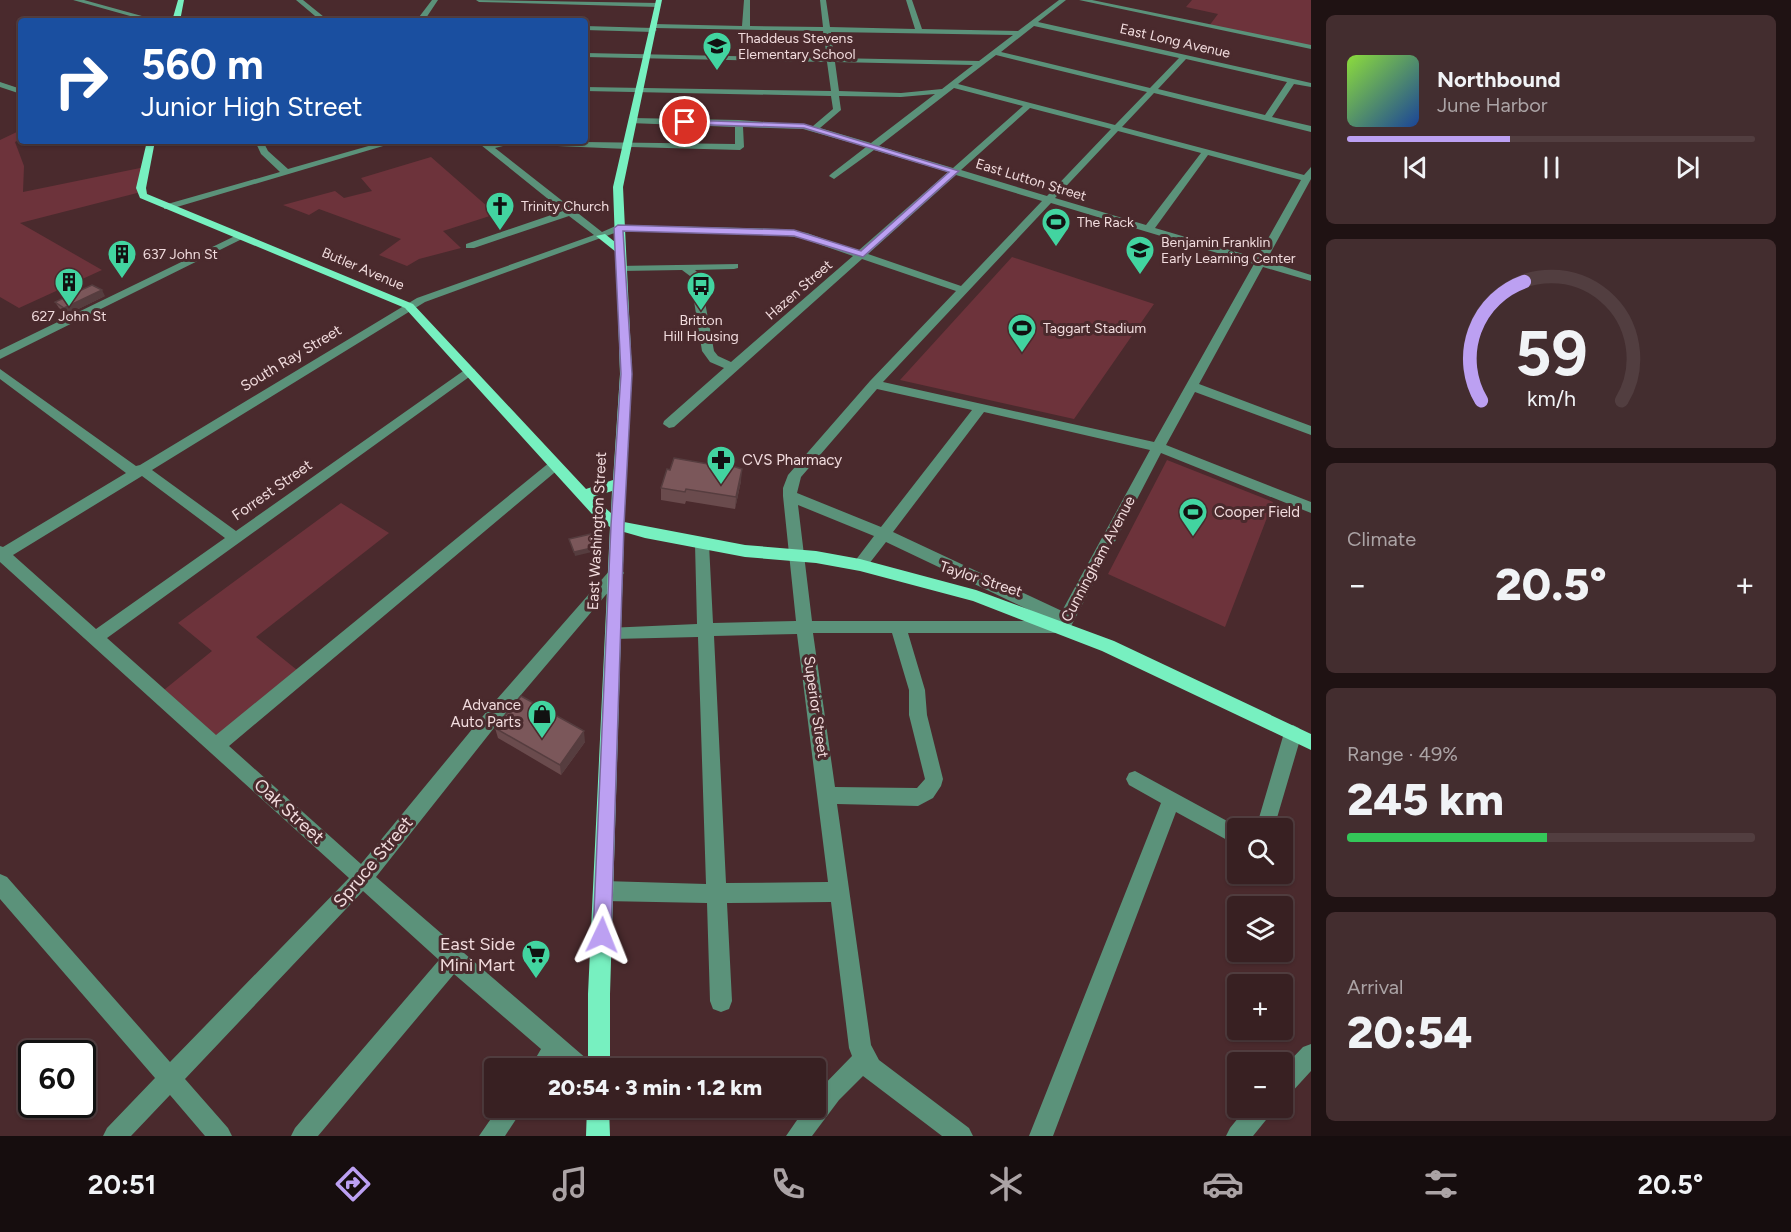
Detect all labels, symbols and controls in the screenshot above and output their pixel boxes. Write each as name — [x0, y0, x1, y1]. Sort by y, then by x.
street label: East Long Avenue — [1118, 20, 1232, 62]
school or university icon: Thaddeus Stevens Elementary School — [701, 30, 733, 72]
place label: Thaddeus Stevens Elementary School — [738, 30, 856, 63]
text: 560 m — [141, 39, 264, 90]
icon: right — [42, 42, 120, 120]
text: Northbound — [1437, 66, 1561, 93]
text: Junior High Street — [141, 90, 362, 123]
text: June Harbor — [1437, 93, 1548, 117]
pin — [659, 96, 710, 147]
icon: arrive — [668, 105, 701, 138]
icon: previous — [1399, 151, 1432, 184]
icon: pause — [1535, 151, 1568, 184]
icon: next — [1671, 151, 1704, 184]
street label: East Lutton Street — [974, 155, 1088, 205]
church icon: Trinity Church — [484, 190, 516, 232]
place label: Trinity Church — [521, 198, 609, 215]
sports icon: The Rack — [1040, 206, 1072, 248]
place label: The Rack — [1077, 214, 1134, 231]
school or university icon: Benjamin Franklin Early Learning Center — [1124, 234, 1156, 276]
place label: Benjamin Franklin Early Learning Center — [1161, 234, 1296, 267]
building icon: 637 John St — [106, 238, 138, 280]
street label: Butler Avenue — [319, 244, 407, 294]
place label: 637 John St — [143, 246, 218, 263]
street label: Hazen Street — [762, 256, 836, 324]
building icon: 627 John St — [53, 266, 85, 308]
bus stop icon: Britton Hill Housing — [685, 270, 717, 312]
place label: 627 John St — [31, 308, 107, 325]
place label: Britton Hill Housing — [663, 312, 739, 345]
sports icon: Taggart Stadium — [1006, 312, 1038, 354]
text: 59 — [1515, 316, 1587, 391]
place label: Taggart Stadium — [1043, 320, 1146, 337]
street label: South Ray Street — [237, 321, 345, 395]
text: km/h — [1527, 386, 1575, 411]
pharmacy icon: CVS Pharmacy — [705, 444, 737, 486]
street label: East Washington Street — [584, 451, 610, 611]
place label: CVS Pharmacy — [742, 451, 842, 469]
street label: Forrest Street — [229, 456, 316, 524]
street label: Cunningham Avenue — [1057, 493, 1139, 625]
sports icon: Cooper Field — [1177, 496, 1209, 538]
place label: Cooper Field — [1214, 503, 1300, 521]
text: Climate — [1347, 527, 1416, 551]
street label: Taylor Street — [938, 557, 1025, 601]
text: 20.5° — [1495, 557, 1607, 611]
text: − — [1347, 565, 1368, 604]
text: + — [1734, 565, 1755, 604]
street label: Superior Street — [800, 655, 832, 759]
place label: Advance Auto Parts — [451, 696, 521, 731]
shop icon: Advance Auto Parts — [526, 698, 558, 740]
text: Range · 49% — [1347, 742, 1458, 766]
text: 245 km — [1347, 772, 1504, 826]
street label: Oak Street — [249, 774, 329, 848]
street label: Spruce Street — [329, 812, 418, 912]
map controls — [1227, 818, 1293, 1118]
button: search — [1227, 818, 1293, 884]
button: layers — [1227, 896, 1293, 962]
position arrow — [570, 903, 634, 967]
place label: East Side Mini Mart — [440, 933, 515, 976]
supermarket icon: East Side Mini Mart — [520, 938, 552, 980]
button: + — [1227, 974, 1293, 1040]
text: Arrival — [1347, 975, 1403, 999]
text: 20:54 — [1347, 1005, 1472, 1059]
speed limit sign: 60 — [18, 1040, 96, 1118]
button: − — [1227, 1052, 1293, 1118]
text: 20:54 · 3 min · 1.2 km — [548, 1074, 762, 1101]
icon: directions — [332, 1163, 374, 1205]
icon: music — [549, 1163, 591, 1205]
icon: phone — [767, 1163, 809, 1205]
icon: climate — [985, 1163, 1027, 1205]
icon: car — [1202, 1163, 1244, 1205]
icon: filters — [1420, 1163, 1462, 1205]
text: 20:51 — [88, 1168, 156, 1201]
text: 20.5° — [1637, 1168, 1703, 1201]

